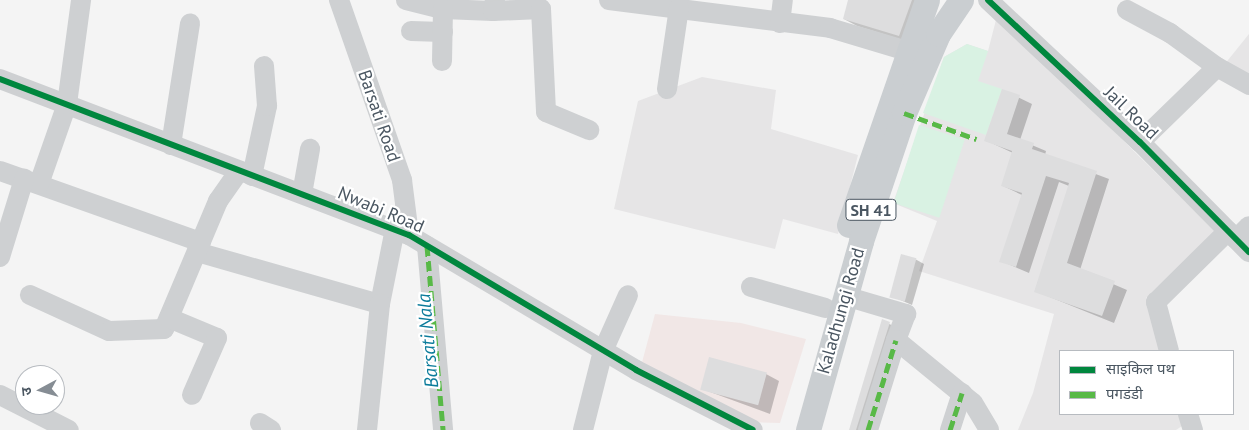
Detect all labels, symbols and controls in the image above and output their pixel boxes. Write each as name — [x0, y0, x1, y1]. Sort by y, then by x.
street label: Barsati Road — [353, 67, 405, 165]
street label: Jail Road — [1099, 82, 1163, 144]
street label: Nwabi Road — [335, 182, 427, 238]
road number: SH 41 — [845, 196, 897, 224]
street label: Kaladhungi Road — [813, 246, 869, 376]
water label: Barsati Nala — [413, 293, 443, 389]
legend — [1059, 350, 1234, 415]
text: साइकिल पथ — [1106, 359, 1175, 378]
north arrow — [15, 365, 65, 415]
text: पगडंडी — [1106, 384, 1143, 403]
text: उ — [17, 386, 35, 396]

